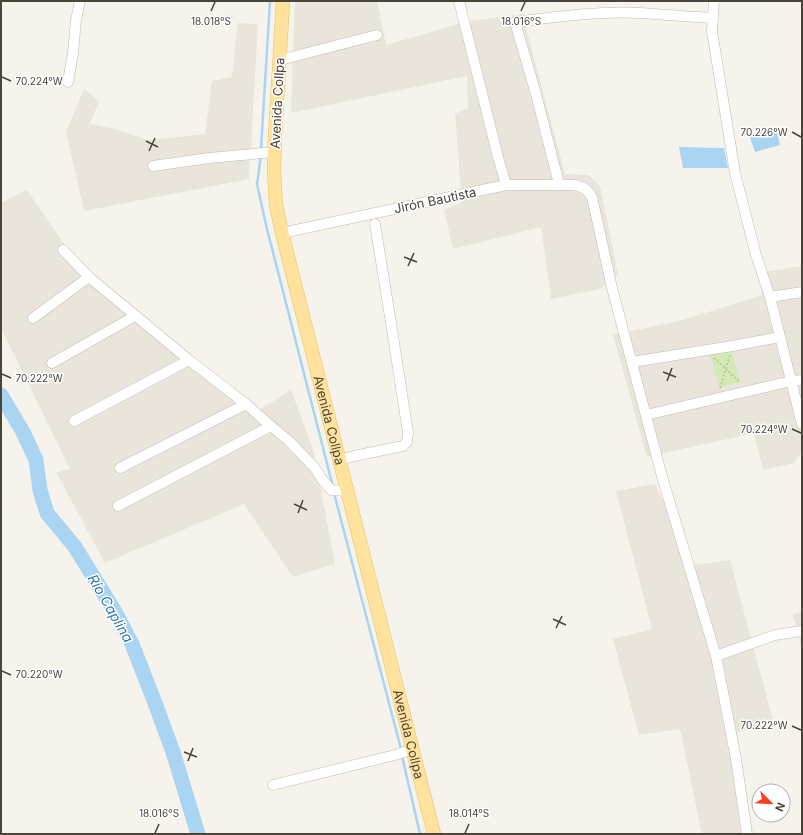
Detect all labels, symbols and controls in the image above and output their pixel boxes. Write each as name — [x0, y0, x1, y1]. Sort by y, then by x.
text: 18.018°S — [191, 15, 231, 27]
text: 18.016°S — [501, 15, 541, 27]
street label: Avenida Collpa — [267, 57, 287, 149]
text: 70.224°W — [15, 75, 63, 87]
text: 70.226°W — [740, 126, 788, 138]
street label: Jirón Bautista — [392, 183, 478, 217]
text: 70.222°W — [15, 372, 63, 384]
street label: Avenida Collpa — [310, 374, 348, 466]
text: 70.224°W — [740, 423, 788, 435]
water label: Río Caplina — [85, 571, 138, 645]
text: 70.220°W — [15, 668, 63, 680]
street label: Avenida Collpa — [390, 688, 428, 781]
text: 70.222°W — [740, 719, 788, 731]
north arrow — [751, 783, 791, 823]
text: N — [772, 800, 788, 814]
text: 18.016°S — [139, 807, 179, 819]
text: 18.014°S — [449, 807, 489, 819]

